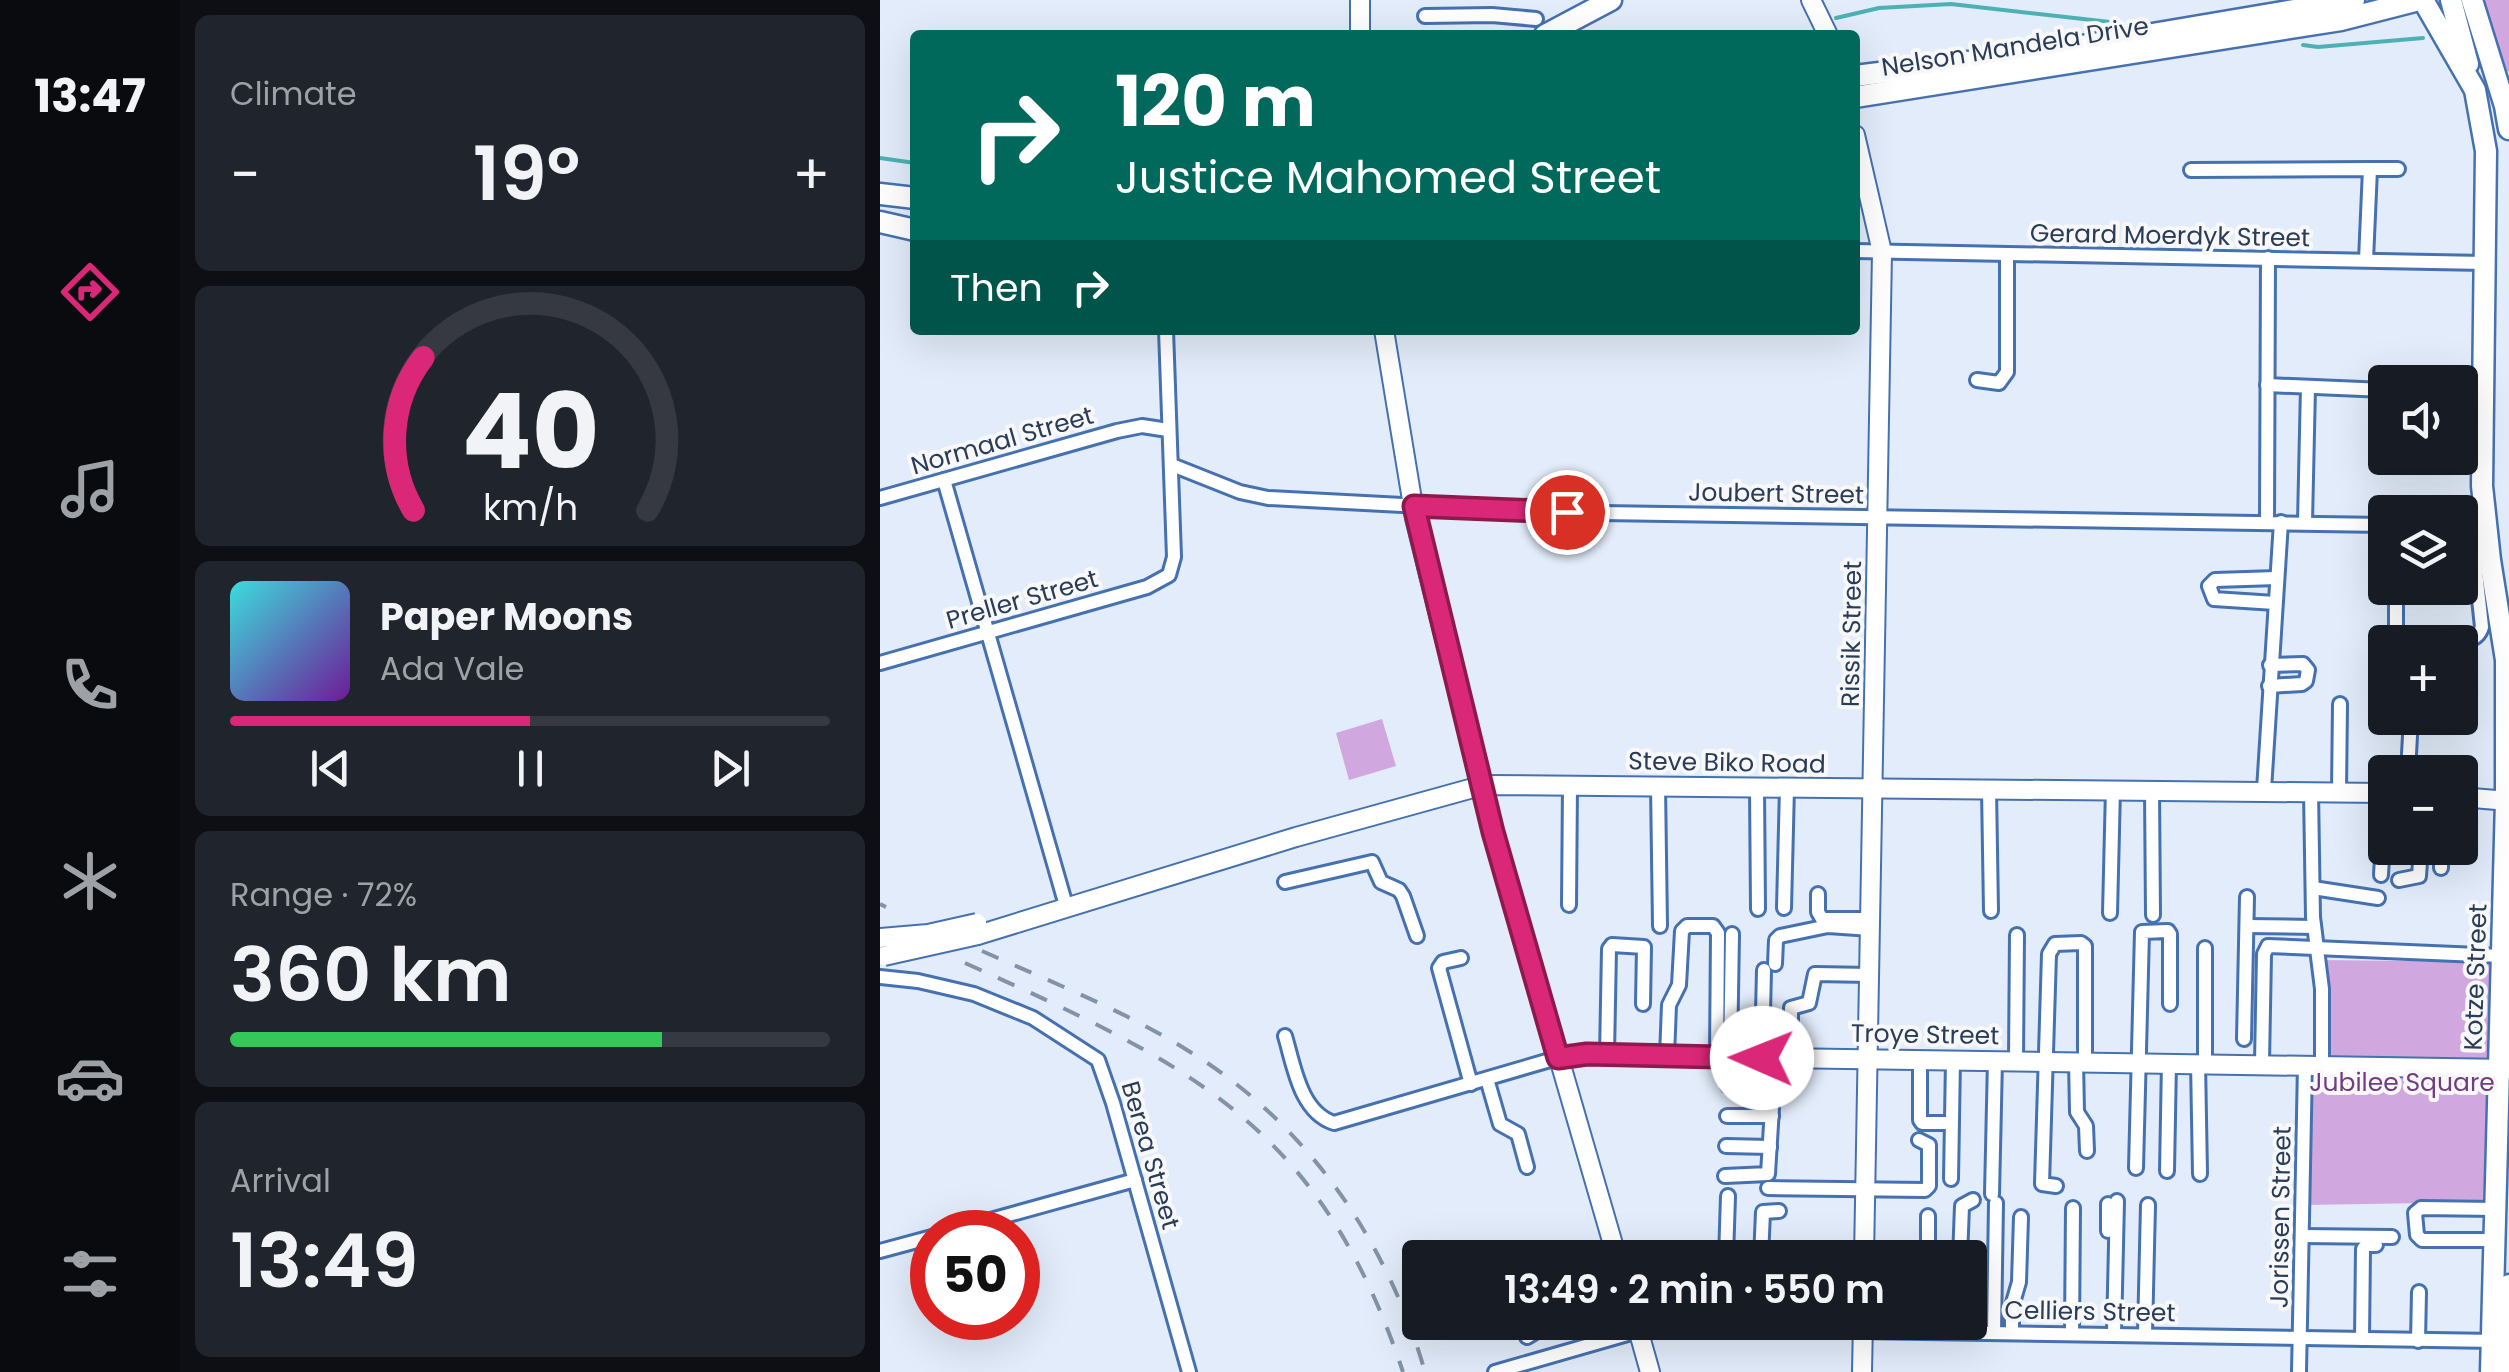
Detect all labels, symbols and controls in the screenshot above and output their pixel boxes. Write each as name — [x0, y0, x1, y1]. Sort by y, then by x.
street label: Nelson Mandela Drive — [1879, 8, 2151, 85]
text: 120 m — [1115, 52, 1316, 151]
text: 13:47 — [34, 65, 146, 128]
icon: right — [950, 70, 1080, 200]
text: Climate — [230, 71, 357, 116]
text: 19° — [473, 121, 580, 226]
text: − — [230, 136, 260, 213]
text: + — [792, 136, 830, 213]
text: Justice Mahomed Street — [1115, 146, 1661, 209]
street label: Gerard Moerdyk Street — [2030, 216, 2310, 255]
icon: directions — [55, 257, 125, 327]
icon: right — [1063, 260, 1118, 315]
text: Then — [950, 261, 1043, 314]
text: 40 — [461, 359, 599, 504]
map controls — [2368, 365, 2478, 865]
button: sound — [2368, 365, 2478, 475]
street label: Normaal Street — [907, 398, 1098, 483]
icon: music — [55, 454, 125, 524]
pin — [1525, 470, 1610, 555]
street label: Joubert Street — [1688, 474, 1864, 513]
text: km/h — [482, 482, 578, 533]
icon: arrive — [1540, 485, 1595, 540]
button: layers — [2368, 495, 2478, 605]
street label: Preller Street — [942, 561, 1102, 638]
street label: Rissik Street — [1833, 561, 1870, 707]
text: Paper Moons — [380, 590, 633, 643]
button: + — [2368, 625, 2478, 735]
text: Ada Vale — [380, 646, 524, 691]
icon: phone — [55, 650, 125, 720]
icon: previous — [303, 741, 358, 796]
icon: pause — [503, 741, 558, 796]
icon: next — [703, 741, 758, 796]
street label: Steve Biko Road — [1628, 743, 1826, 782]
button: − — [2368, 755, 2478, 865]
icon: climate — [55, 846, 125, 916]
text: Range · 72% — [230, 872, 417, 917]
street label: Kotze Street — [2455, 903, 2496, 1051]
text: 360 km — [230, 922, 512, 1027]
position arrow — [1710, 1006, 1814, 1110]
street label: Troye Street — [1851, 1016, 1999, 1053]
icon: car — [55, 1043, 125, 1113]
park label: Jubilee Square — [2309, 1065, 2495, 1100]
street label: Berea Street — [1113, 1077, 1188, 1233]
street label: Jorissen Street — [2261, 1126, 2300, 1308]
text: Arrival — [230, 1158, 331, 1203]
text: 13:49 — [230, 1208, 418, 1313]
speed limit sign: 50 — [910, 1210, 1040, 1340]
icon: filters — [55, 1239, 125, 1309]
text: 13:49 · 2 min · 550 m — [1504, 1263, 1885, 1316]
street label: Celliers Street — [2004, 1293, 2176, 1330]

